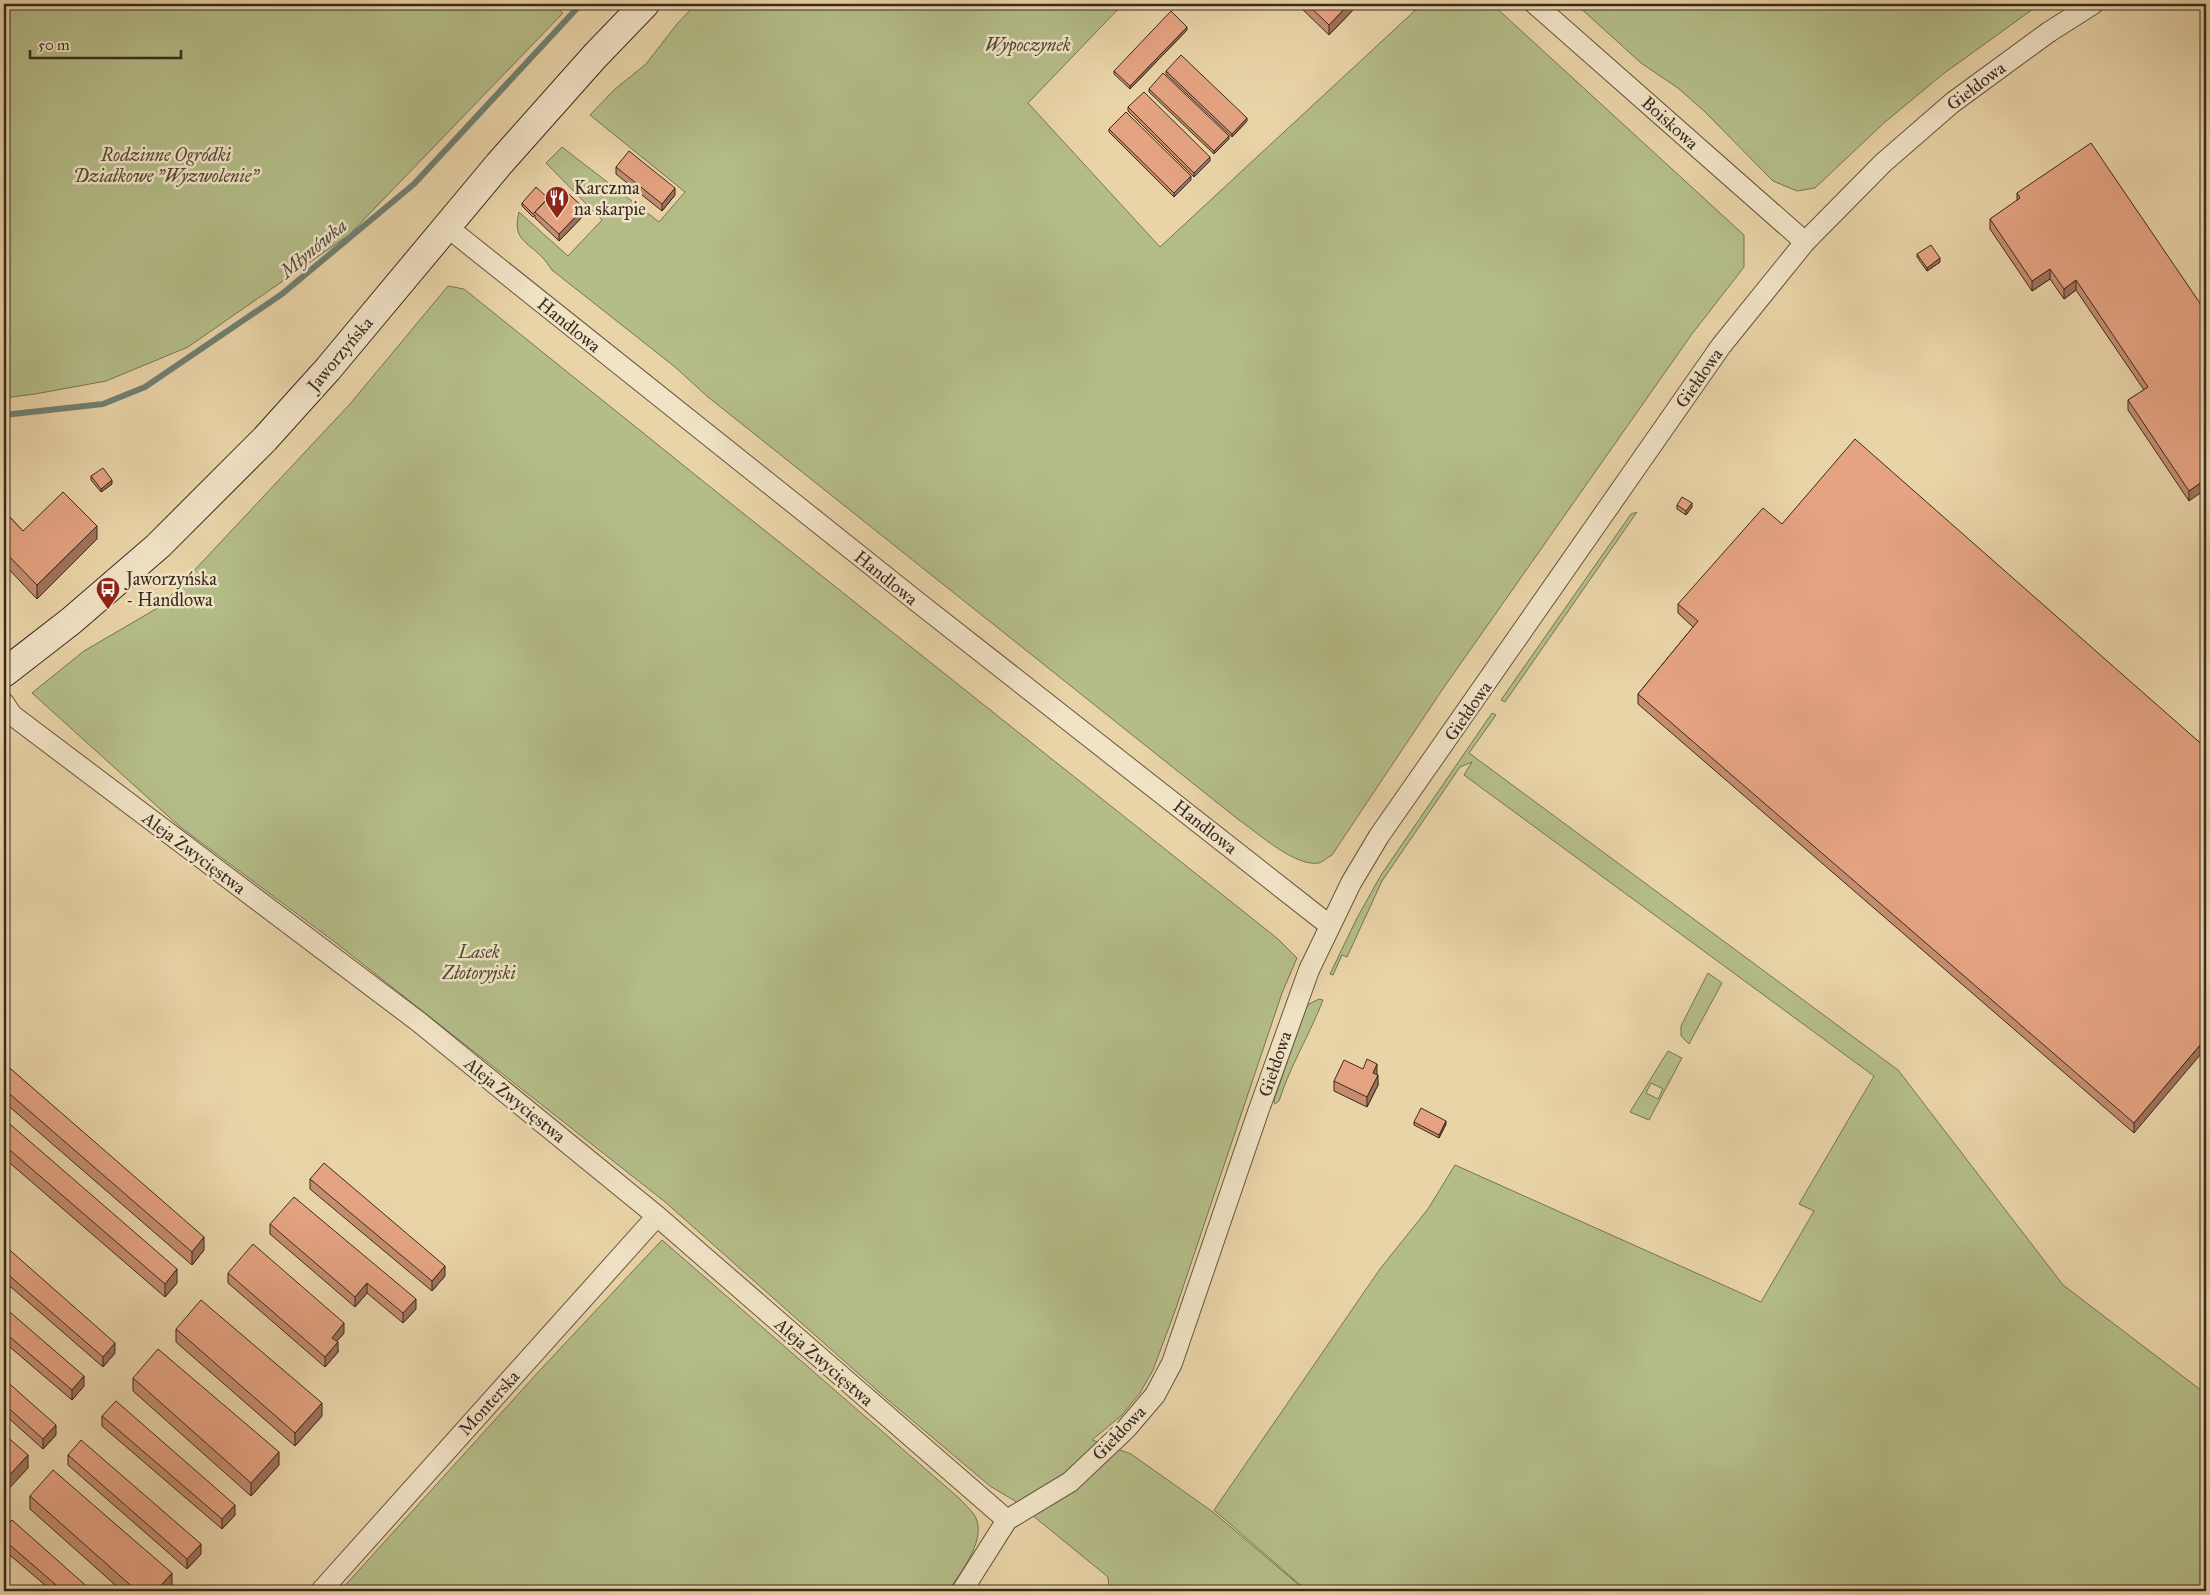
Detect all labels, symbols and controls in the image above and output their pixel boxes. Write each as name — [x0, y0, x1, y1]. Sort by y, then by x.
scale bar — [30, 28, 181, 60]
park label: Wypoczynek — [985, 34, 1071, 57]
text: 50 m — [38, 36, 70, 54]
street label: Giełdowa — [1942, 57, 2010, 115]
street label: Boiskowa — [1637, 92, 1703, 155]
park label: Rodzinne Ogródki Działkowe "Wyzwolenie" — [73, 144, 260, 187]
place label: Karczma na skarpie — [574, 177, 646, 220]
restaurant icon: Karczma na skarpie — [544, 185, 570, 219]
water label: Młynówka — [274, 214, 351, 284]
street label: Handlowa — [533, 293, 605, 357]
street label: Jaworzyńska — [301, 312, 379, 398]
street label: Giełdowa — [1671, 344, 1728, 412]
street label: Handlowa — [850, 546, 922, 610]
place label: Jaworzyńska - Handlowa — [124, 568, 217, 611]
bus stop icon: Jaworzyńska - Handlowa — [95, 576, 121, 610]
street label: Giełdowa — [1440, 677, 1497, 745]
street label: Handlowa — [1169, 795, 1242, 859]
street label: Aleja Zwycięstwa — [137, 806, 250, 899]
park label: Lasek Złotoryjski — [441, 941, 516, 984]
street label: Giełdowa — [1254, 1028, 1297, 1100]
street label: Aleja Zwycięstwa — [459, 1052, 570, 1148]
street label: Aleja Zwycięstwa — [769, 1312, 878, 1411]
street label: Monterska — [454, 1366, 524, 1440]
street label: Giełdowa — [1088, 1401, 1151, 1465]

